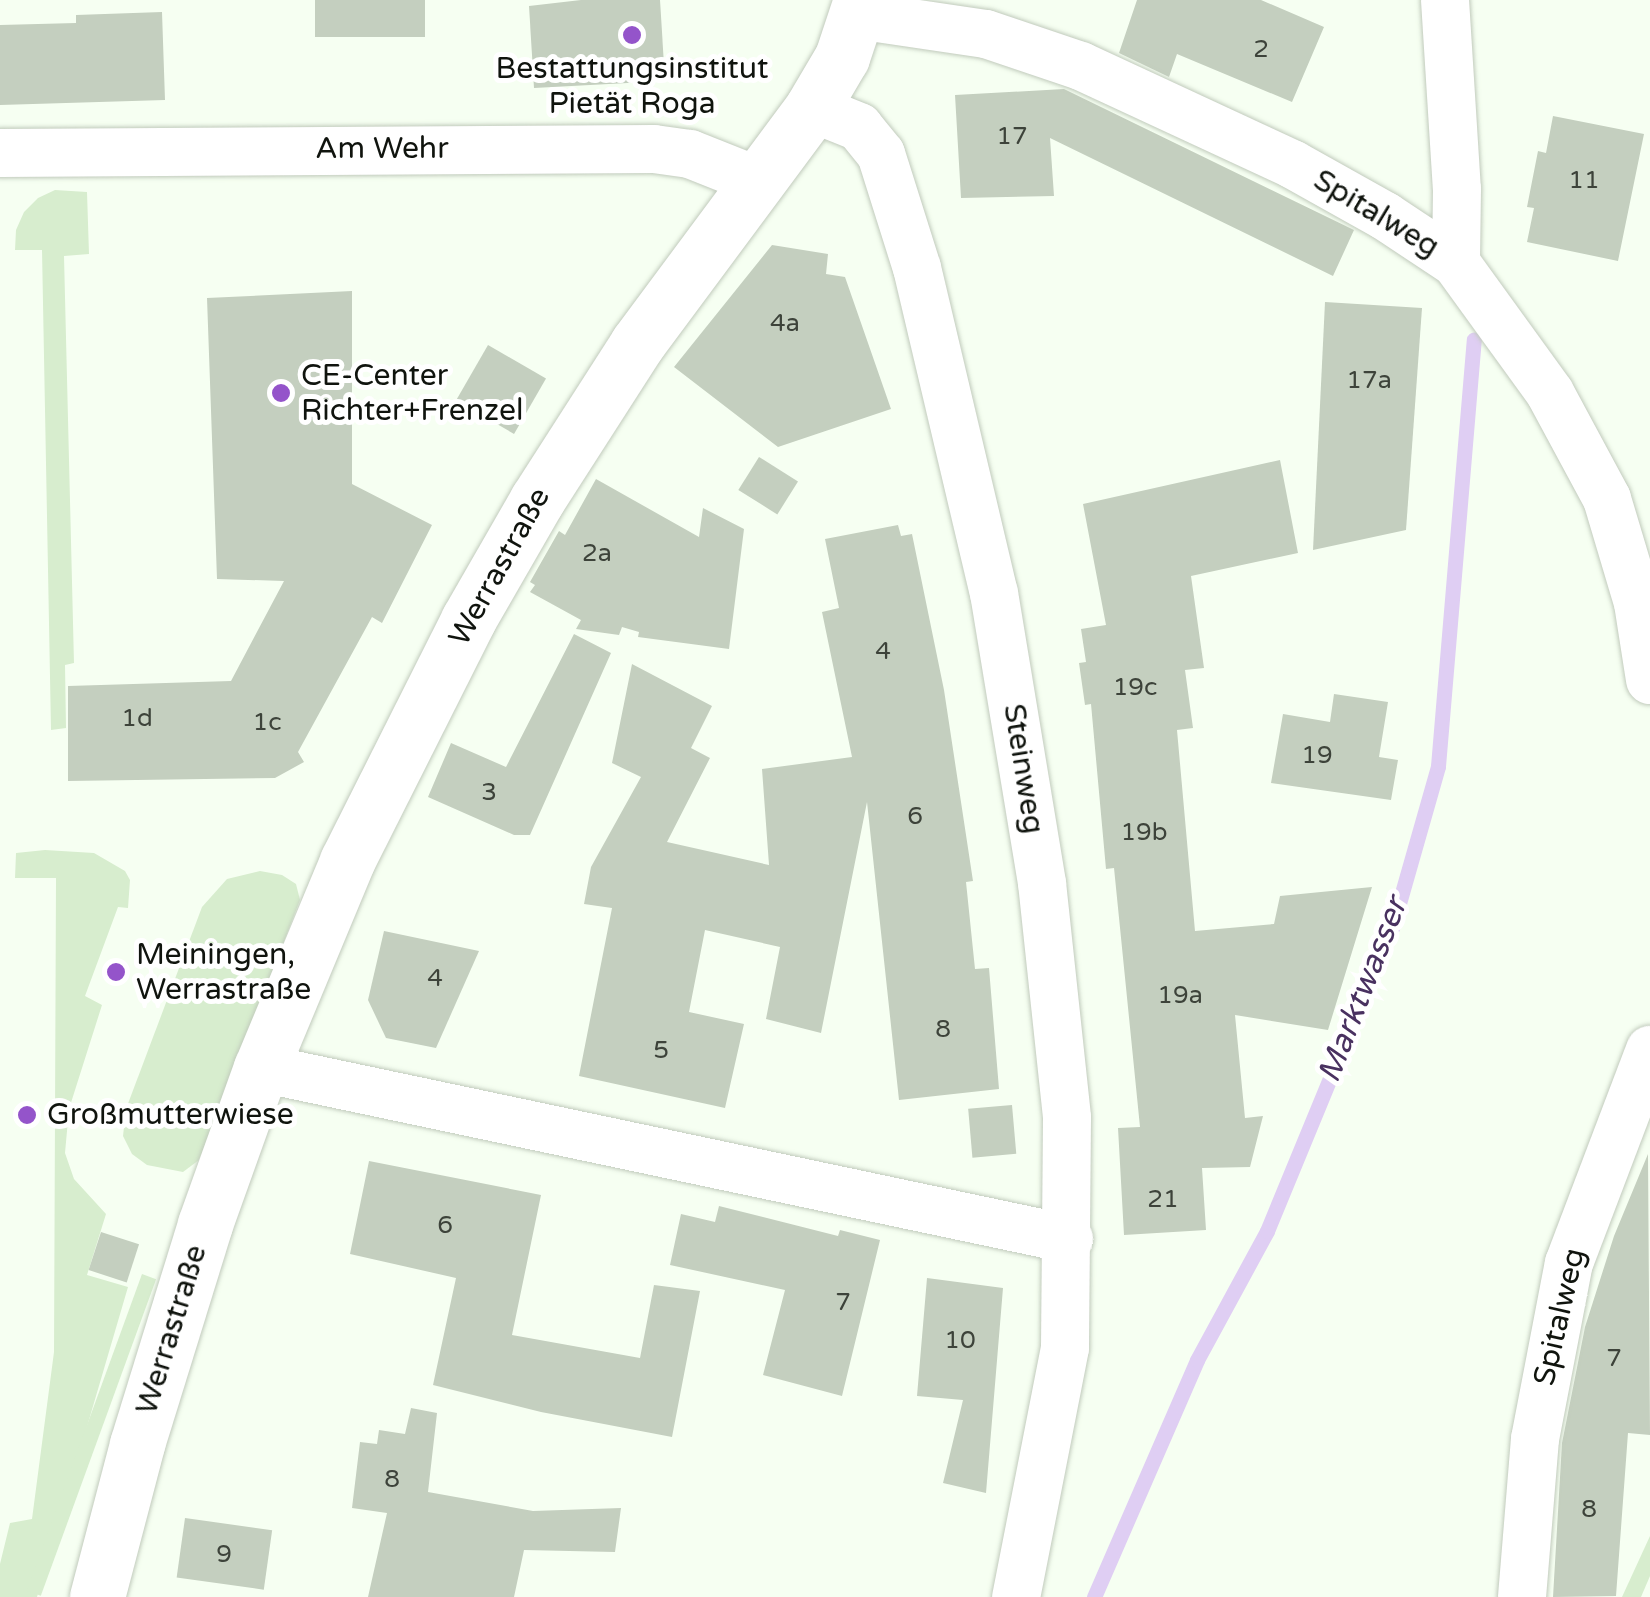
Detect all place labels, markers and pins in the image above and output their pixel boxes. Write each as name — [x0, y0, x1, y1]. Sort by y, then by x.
marker: Bestattungsinstitut Pietät Roga — [621, 24, 643, 46]
place label: Bestattungsinstitut Pietät Roga — [496, 51, 768, 122]
place label: CE-Center Richter+Frenzel — [301, 358, 523, 428]
marker: CE-Center Richter+Frenzel — [270, 382, 292, 404]
place label: Meiningen, Werrastraße — [136, 937, 311, 1008]
marker: Meiningen, Werrastraße — [105, 961, 127, 983]
place label: Großmutterwiese — [47, 1097, 294, 1133]
marker: Großmutterwiese — [16, 1104, 38, 1126]

